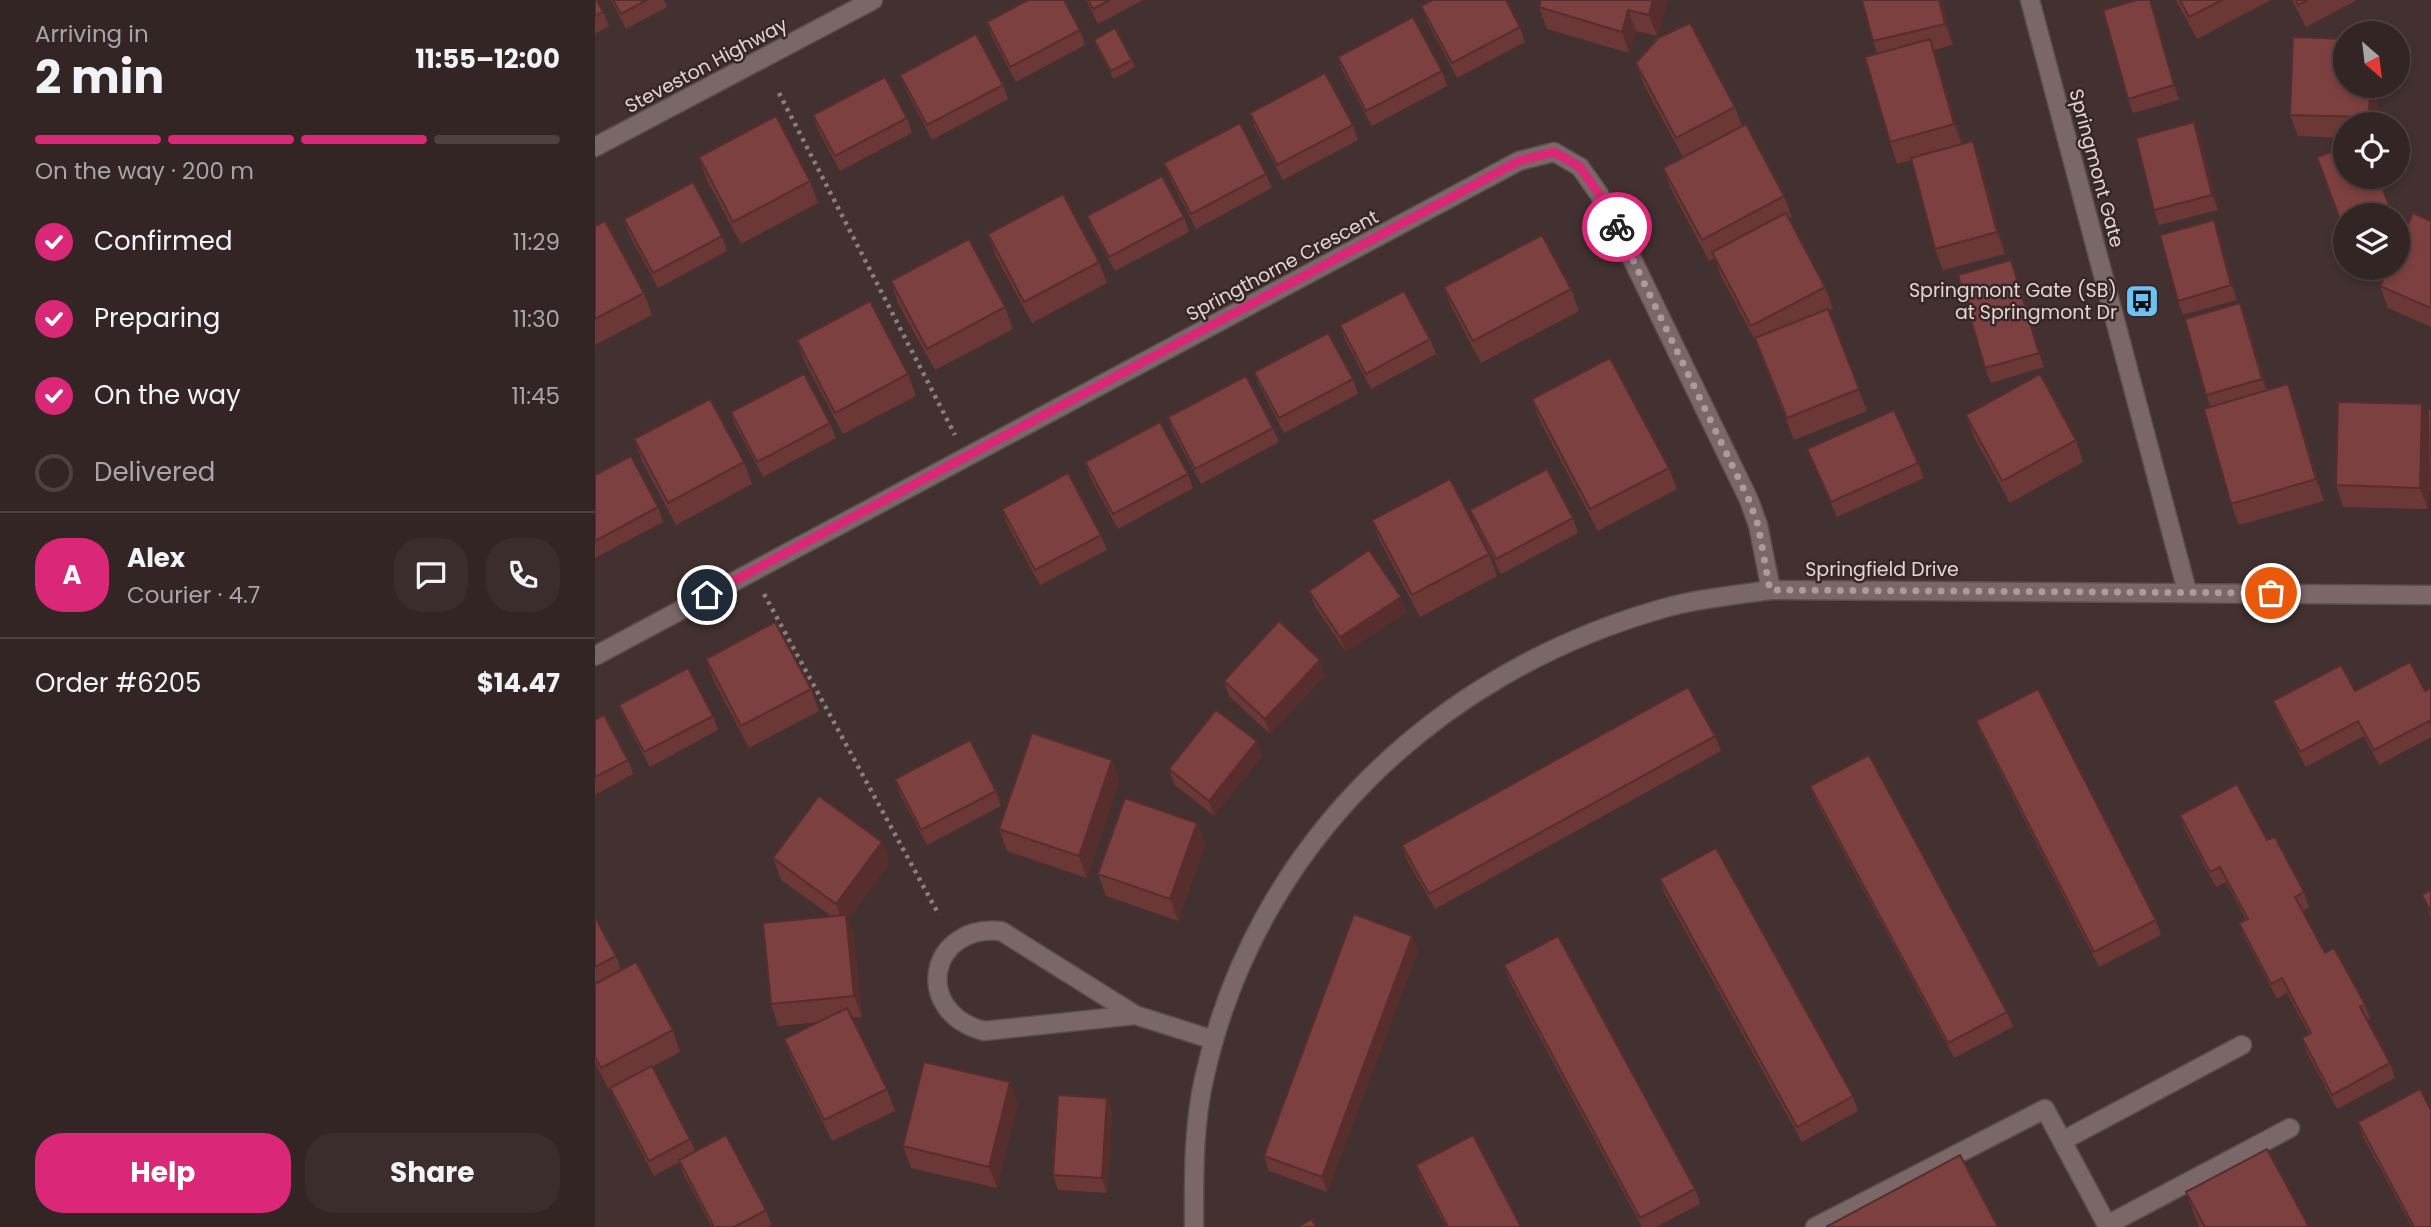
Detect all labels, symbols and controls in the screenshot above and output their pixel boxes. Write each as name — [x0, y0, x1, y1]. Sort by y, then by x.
street label: Steveston Highway — [620, 11, 793, 120]
text: Arriving in — [35, 18, 149, 50]
north arrow — [2333, 21, 2410, 98]
map controls — [2333, 21, 2410, 280]
text: 11:55–12:00 — [415, 41, 560, 77]
text: 2 min — [35, 45, 164, 109]
street label: Springmont Gate — [2062, 86, 2131, 250]
button: locate — [2333, 112, 2410, 189]
text: On the way · 200 m — [35, 155, 254, 187]
courier — [1582, 192, 1652, 262]
street label: Springthorne Crescent — [1181, 203, 1383, 328]
button: layers — [2333, 203, 2410, 280]
icon: bike — [1598, 208, 1636, 246]
icon: check — [35, 223, 73, 261]
text: Confirmed — [94, 223, 232, 259]
text: 11:29 — [513, 226, 560, 258]
place label: Springmont Gate (SB) at Springmont Dr — [1909, 277, 2117, 326]
bus stop icon: Springmont Gate (SB) at Springmont Dr — [2123, 282, 2161, 320]
icon: check — [35, 300, 73, 338]
text: Preparing — [94, 300, 220, 336]
text: 11:30 — [512, 303, 560, 335]
icon: check — [35, 377, 73, 415]
text: On the way — [94, 377, 241, 413]
text: 11:45 — [511, 380, 560, 412]
text: Delivered — [94, 454, 215, 490]
button: chat — [394, 538, 468, 612]
button: phone — [486, 538, 560, 612]
text: Alex — [127, 540, 185, 576]
street label: Springfield Drive — [1805, 556, 1959, 583]
text: A — [62, 557, 82, 593]
pin — [2241, 563, 2301, 623]
pin — [677, 565, 737, 625]
icon: bag — [2252, 574, 2290, 612]
icon: home — [688, 576, 726, 614]
text: Courier · 4.7 — [127, 579, 260, 611]
text: Order #6205 — [35, 665, 201, 701]
text: $14.47 — [477, 665, 560, 701]
button: Help — [35, 1133, 291, 1213]
button: Share — [305, 1133, 560, 1213]

